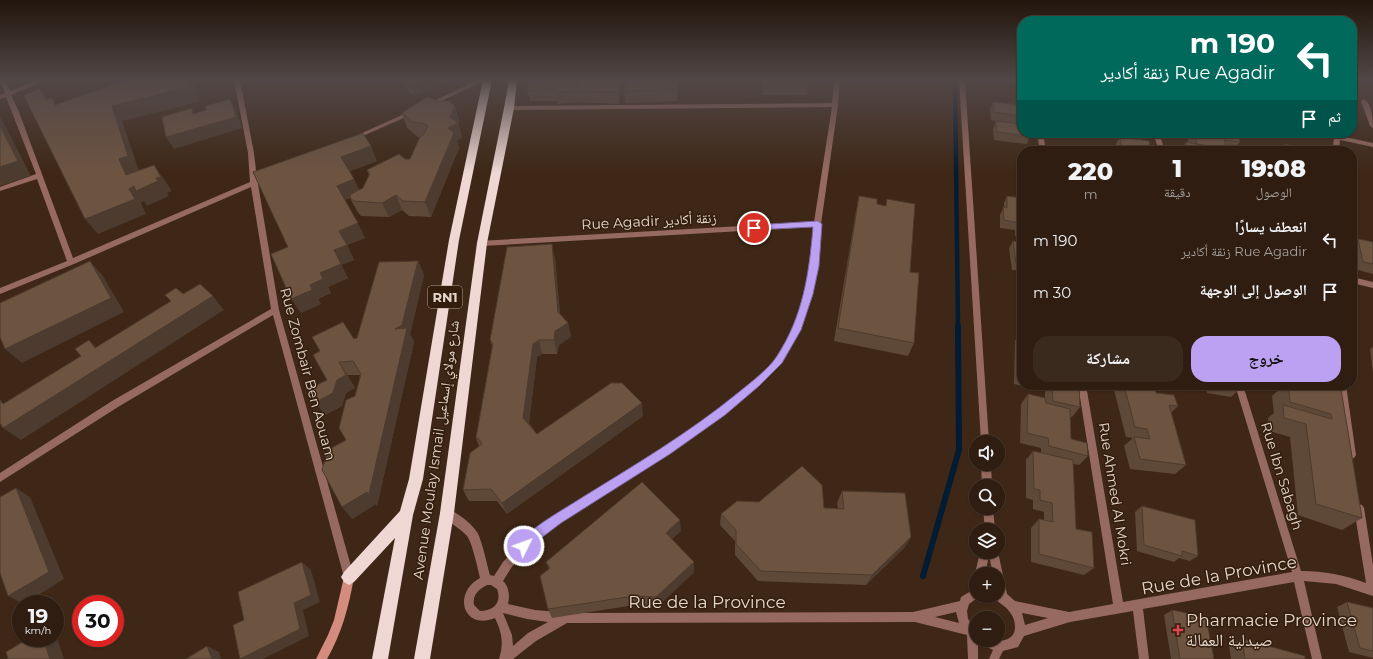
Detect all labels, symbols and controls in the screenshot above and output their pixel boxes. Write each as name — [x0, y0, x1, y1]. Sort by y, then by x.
text: 190 m — [1190, 26, 1275, 60]
icon: left — [1289, 32, 1341, 84]
text: Rue Agadir زنقة أكادير — [1101, 62, 1275, 84]
text: ثم — [1328, 107, 1341, 126]
icon: arrive — [1298, 108, 1320, 130]
text: 1 — [1172, 154, 1182, 183]
text: 19:08 — [1241, 154, 1306, 183]
text: 220 — [1068, 157, 1113, 186]
text: دقيقة — [1164, 184, 1191, 200]
text: الوصول — [1256, 184, 1292, 200]
text: m — [1084, 186, 1097, 202]
street label: Rue Agadir زنقة أكادير — [581, 208, 717, 234]
pin — [737, 211, 771, 245]
icon: arrive — [743, 217, 765, 239]
text: انعطف يسارًا — [1235, 217, 1307, 236]
icon: left — [1319, 229, 1341, 251]
text: 190 m — [1033, 231, 1077, 250]
text: Rue Agadir زنقة أكادير — [1181, 243, 1307, 259]
text: الوصول إلى الوجهة — [1200, 280, 1307, 299]
icon: arrive — [1319, 281, 1341, 303]
text: 30 m — [1033, 283, 1071, 302]
street label: Rue Zombair Ben Aouam — [276, 286, 340, 462]
road number: RN1 — [428, 286, 462, 308]
street label: Avenue Moulay Ismail شارع مولاي إسماعيل — [409, 319, 466, 581]
button: مشاركة — [1033, 336, 1183, 382]
button: خروج — [1191, 336, 1341, 382]
street label: Rue Ibn Sabagh — [1257, 420, 1307, 532]
street label: Rue Ahmed Al Mokri — [1095, 421, 1135, 567]
map controls — [969, 435, 1005, 647]
button: sound — [969, 435, 1005, 471]
button: search — [969, 479, 1005, 515]
button: layers — [969, 523, 1005, 559]
position arrow — [503, 525, 545, 567]
street label: Rue de la Province — [1140, 551, 1298, 599]
button: + — [969, 567, 1005, 603]
street label: Rue de la Province — [628, 592, 786, 612]
speed limit sign: 30 — [72, 595, 124, 647]
text: 19 — [28, 604, 48, 628]
place label: Pharmacie Province صيدلية العمالة — [1186, 610, 1357, 650]
button: − — [969, 611, 1005, 647]
text: km/h — [25, 624, 51, 637]
marker: Pharmacie Province صيدلية العمالة — [1173, 625, 1183, 635]

